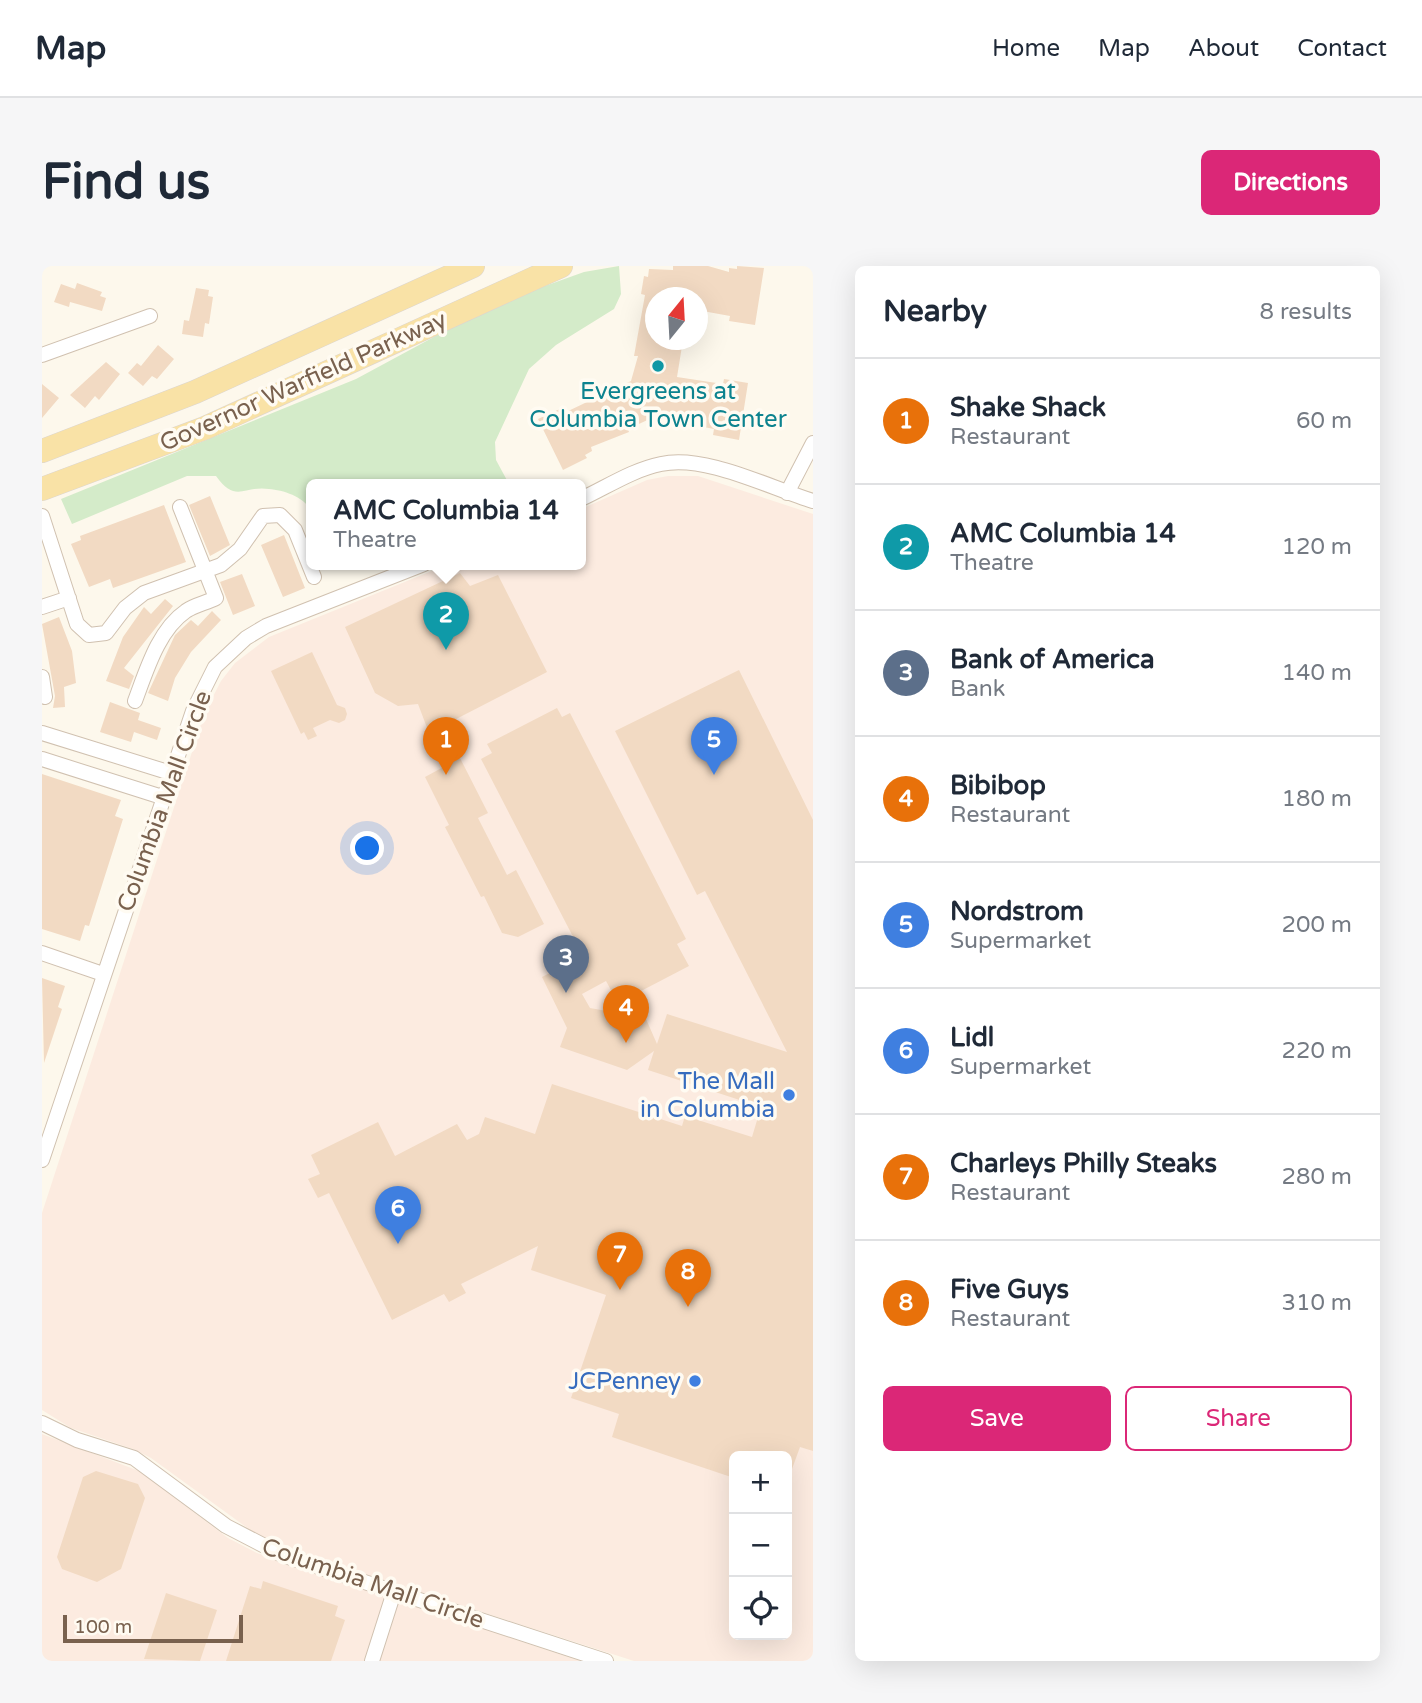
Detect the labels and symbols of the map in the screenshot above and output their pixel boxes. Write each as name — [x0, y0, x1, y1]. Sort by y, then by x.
north arrow — [645, 287, 708, 350]
street label: Governor Warfield Parkway — [155, 305, 451, 458]
marker: Evergreens at Columbia Town Center — [650, 358, 666, 374]
place label: Evergreens at Columbia Town Center — [529, 377, 788, 434]
pin: 2 — [423, 592, 469, 650]
street label: Columbia Mall Circle — [111, 687, 218, 916]
pin: 1 — [423, 717, 469, 775]
pin: 5 — [691, 717, 737, 775]
your location — [350, 831, 384, 865]
pin: 3 — [543, 935, 589, 993]
pin: 4 — [603, 985, 649, 1043]
place label: The Mall in Columbia — [640, 1067, 775, 1124]
marker: The Mall in Columbia — [781, 1087, 797, 1103]
pin: 6 — [375, 1186, 421, 1244]
pin: 7 — [597, 1232, 643, 1290]
pin: 8 — [665, 1249, 711, 1307]
place label: JCPenney — [568, 1367, 681, 1396]
marker: JCPenney — [687, 1373, 703, 1389]
street label: Columbia Mall Circle — [258, 1532, 488, 1635]
scale bar — [63, 1612, 243, 1644]

